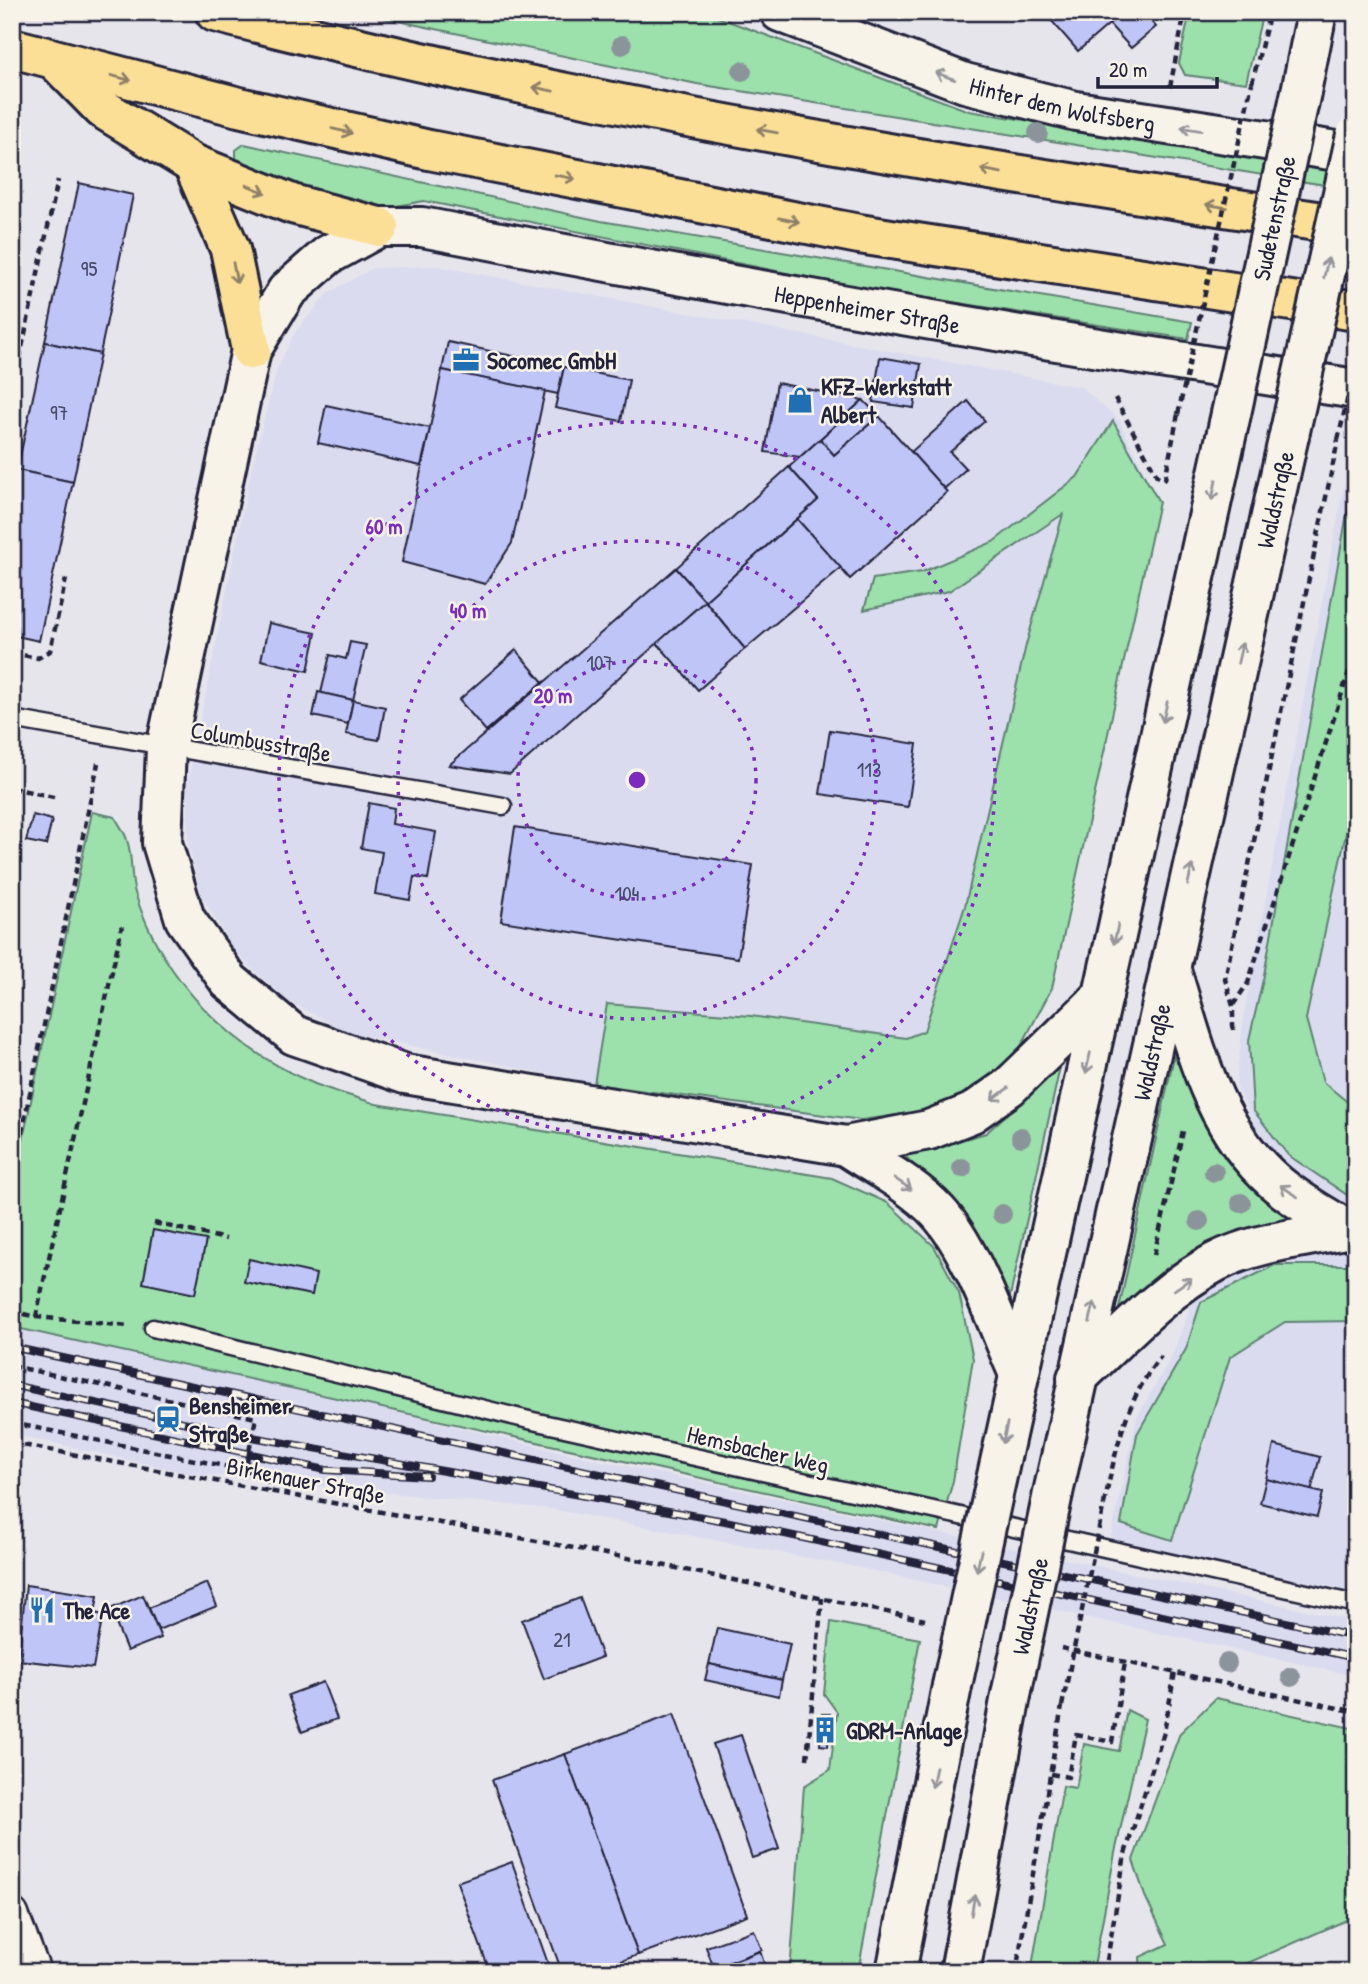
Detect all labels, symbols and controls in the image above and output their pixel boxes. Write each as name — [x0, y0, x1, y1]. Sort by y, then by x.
scale bar — [1098, 46, 1218, 90]
text: 20 m — [1109, 55, 1147, 84]
one-way arrow — [935, 69, 957, 81]
street label: Hinter dem Wolfsberg — [966, 69, 1157, 139]
one-way arrow — [109, 72, 132, 85]
one-way arrow — [532, 81, 555, 95]
one-way arrow — [1180, 122, 1203, 135]
one-way arrow — [330, 124, 353, 138]
one-way arrow — [756, 124, 779, 137]
street label: Sudetenstraße — [1245, 152, 1303, 283]
one-way arrow — [980, 164, 1003, 177]
one-way arrow — [553, 170, 576, 184]
one-way arrow — [245, 184, 266, 197]
one-way arrow — [1205, 199, 1227, 212]
one-way arrow — [777, 214, 799, 227]
house number: 95 — [81, 254, 97, 283]
one-way arrow — [1320, 257, 1333, 280]
one-way arrow — [229, 261, 243, 284]
street label: Heppenheimer Straße — [772, 277, 963, 341]
place label: Socomec GmbH — [487, 344, 616, 376]
office icon: Socomec GmbH — [451, 345, 481, 375]
place label: KFZ-Werkstatt Albert — [821, 370, 952, 430]
shop icon: KFZ-Werkstatt Albert — [785, 385, 815, 415]
house number: 97 — [50, 398, 68, 427]
street label: Waldstraße — [1248, 447, 1301, 551]
one-way arrow — [1207, 478, 1220, 501]
text: 60 m — [366, 512, 402, 541]
text: 40 m — [450, 596, 486, 625]
one-way arrow — [1233, 642, 1247, 665]
house number: 107 — [586, 648, 614, 677]
text: 20 m — [534, 681, 572, 710]
one-way arrow — [1158, 700, 1172, 723]
street label: Columbusstraße — [188, 713, 334, 769]
house number: 113 — [857, 755, 881, 784]
centre of rings — [625, 768, 649, 792]
one-way arrow — [1183, 864, 1197, 887]
house number: 104 — [615, 879, 640, 908]
one-way arrow — [1109, 922, 1123, 945]
street label: Waldstraße — [1125, 1000, 1178, 1103]
one-way arrow — [1080, 1051, 1094, 1074]
one-way arrow — [991, 1086, 1010, 1101]
one-way arrow — [893, 1177, 912, 1191]
one-way arrow — [1280, 1184, 1299, 1198]
one-way arrow — [1173, 1277, 1192, 1291]
one-way arrow — [1086, 1301, 1099, 1324]
place label: Bensheimer Straße — [189, 1389, 292, 1450]
station icon: Bensheimer Straße — [153, 1404, 183, 1434]
street label: Hemsbacher Weg — [684, 1417, 832, 1481]
one-way arrow — [998, 1421, 1012, 1444]
street label: Birkenauer Straße — [224, 1449, 388, 1511]
one-way arrow — [971, 1549, 985, 1572]
street label: Waldstraße — [1004, 1554, 1055, 1657]
place label: The Ace — [62, 1594, 130, 1626]
restaurant icon: The Ace — [27, 1595, 57, 1625]
house number: 21 — [553, 1625, 571, 1654]
place label: GDRM-Anlage — [846, 1714, 963, 1747]
building icon: GDRM-Anlage — [810, 1715, 840, 1745]
one-way arrow — [927, 1765, 941, 1788]
one-way arrow — [967, 1894, 980, 1917]

